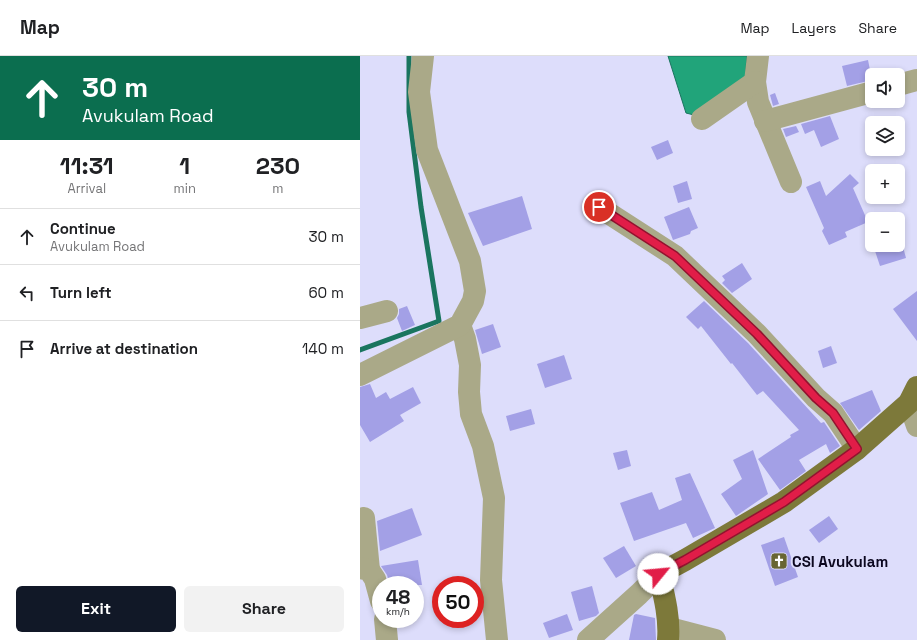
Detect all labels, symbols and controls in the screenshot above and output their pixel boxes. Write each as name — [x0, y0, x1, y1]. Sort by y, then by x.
text: Map — [20, 15, 60, 40]
text: Map — [740, 19, 770, 37]
text: Layers — [792, 19, 836, 37]
text: Share — [858, 19, 897, 37]
map controls — [865, 68, 905, 252]
button: sound — [865, 68, 905, 108]
text: 30 m — [82, 69, 148, 105]
icon: ahead — [16, 72, 68, 124]
text: Avukulam Road — [82, 104, 213, 127]
button: layers — [865, 116, 905, 156]
text: 11:31 — [60, 150, 114, 181]
text: 1 — [179, 150, 190, 181]
text: 230 — [256, 150, 300, 181]
button: + — [865, 164, 905, 204]
text: Arrival — [67, 180, 106, 197]
text: min — [174, 180, 196, 197]
text: m — [272, 180, 284, 197]
pin — [582, 190, 616, 224]
icon: arrive — [588, 196, 610, 218]
button: − — [865, 212, 905, 252]
text: Continue — [50, 219, 116, 238]
icon: ahead — [16, 226, 38, 248]
text: 30 m — [309, 227, 344, 246]
text: Avukulam Road — [50, 238, 145, 255]
icon: left — [16, 282, 38, 304]
text: Turn left — [50, 283, 112, 302]
text: 60 m — [308, 283, 344, 302]
icon: arrive — [16, 338, 38, 360]
text: Arrive at destination — [50, 339, 198, 358]
text: 140 m — [302, 339, 344, 358]
church icon: CSI Avukulam — [769, 551, 789, 571]
place label: CSI Avukulam — [792, 552, 888, 571]
position arrow — [637, 553, 679, 595]
speed limit sign: 50 — [432, 576, 484, 628]
text: 48 — [386, 584, 410, 610]
button: Exit — [16, 586, 176, 632]
button: Share — [184, 586, 344, 632]
text: km/h — [386, 605, 410, 618]

